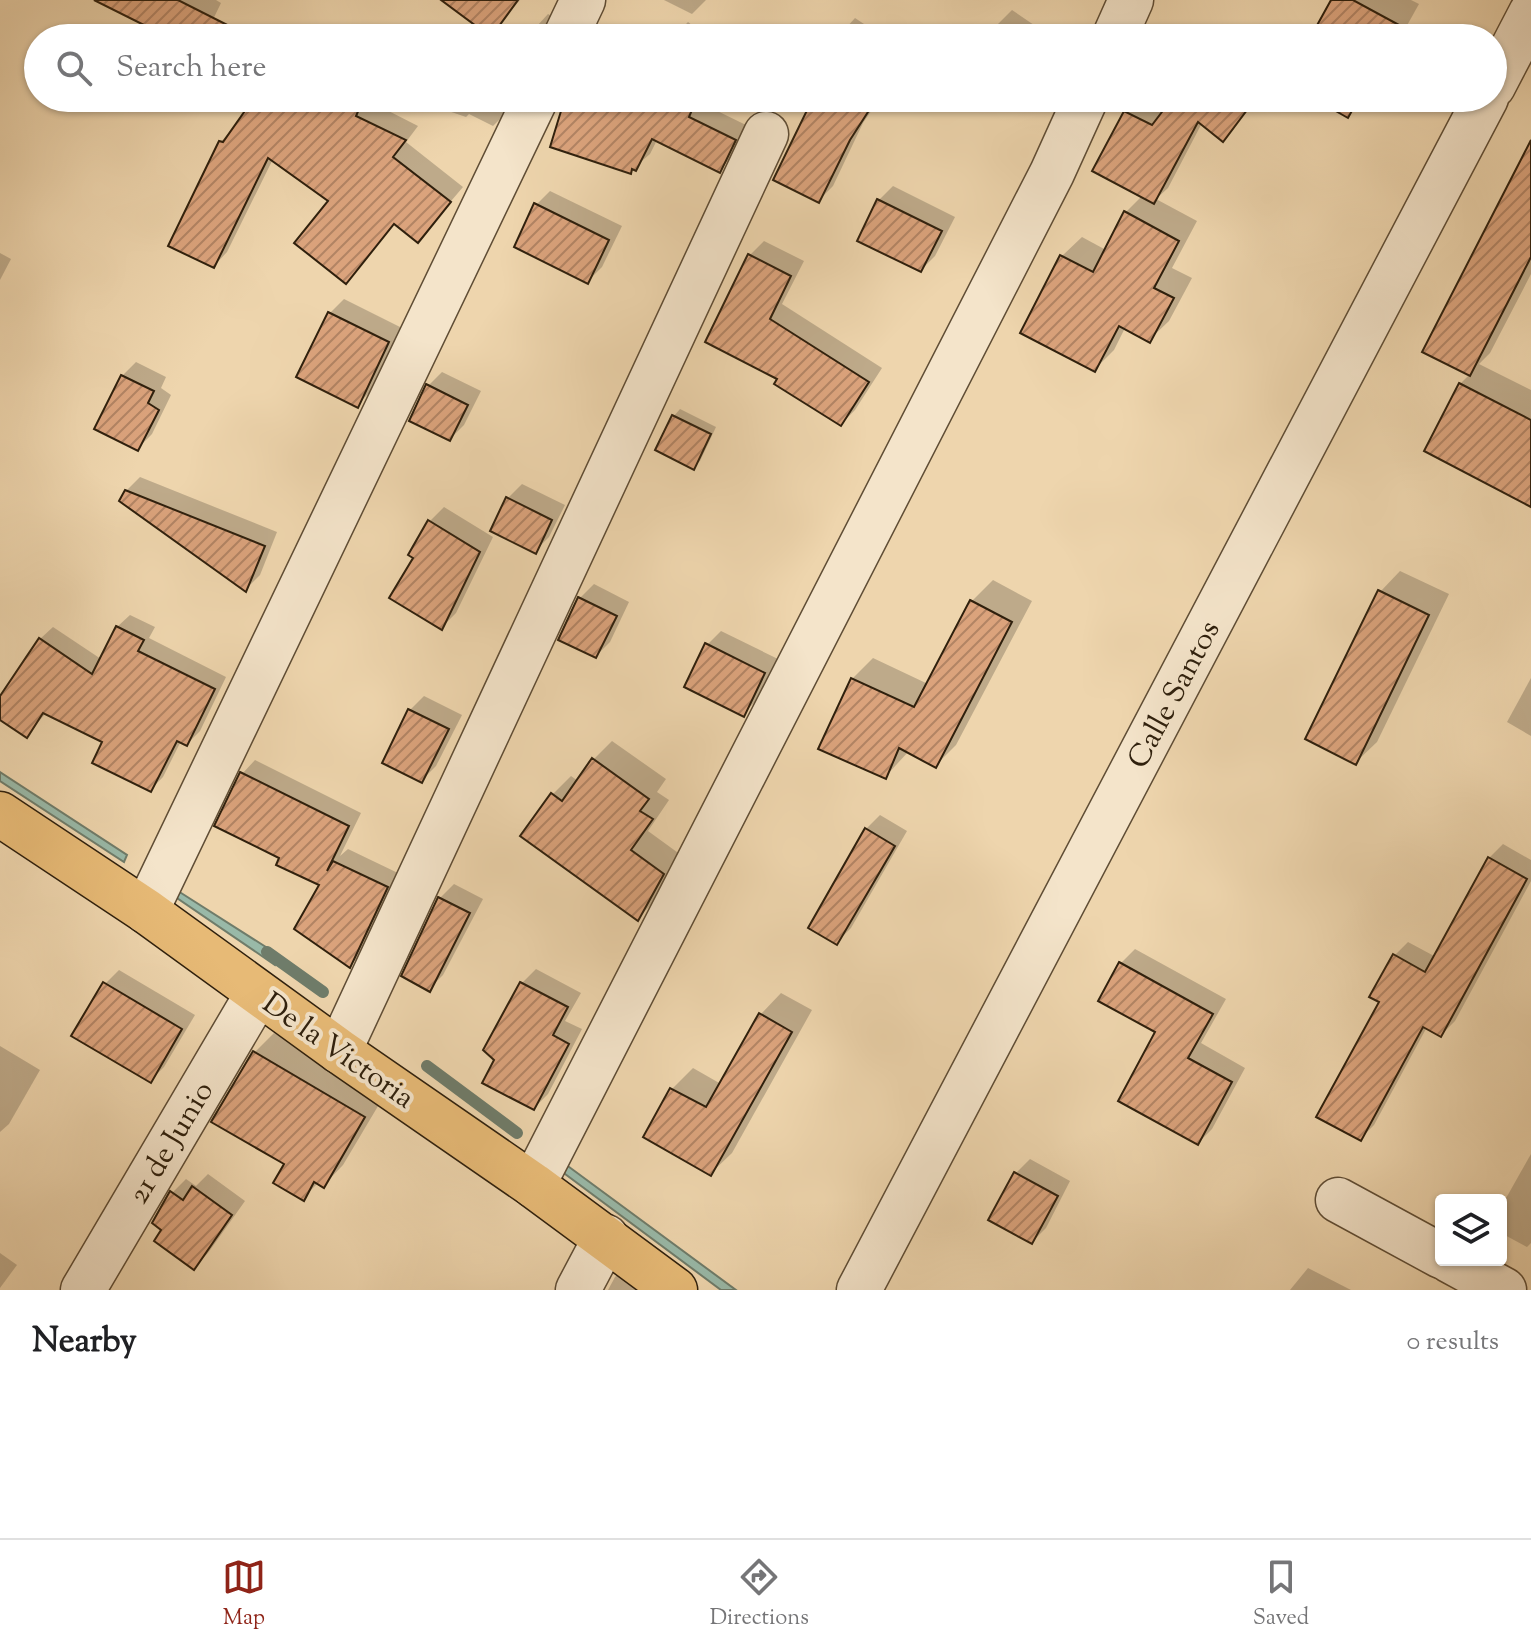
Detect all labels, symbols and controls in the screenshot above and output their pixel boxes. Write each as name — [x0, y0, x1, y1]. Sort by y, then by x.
search box — [24, 24, 1507, 112]
icon: search — [52, 46, 96, 90]
text: Search here — [116, 47, 266, 90]
street label: Calle Santos — [1118, 614, 1232, 777]
street label: De la Victoria — [253, 984, 423, 1121]
street label: 21 de Junio — [119, 1074, 226, 1213]
map controls — [1435, 1194, 1507, 1266]
button: layers — [1435, 1194, 1507, 1266]
text: Nearby — [32, 1318, 137, 1367]
text: 0 results — [1407, 1324, 1499, 1361]
tab: Map — [222, 1555, 266, 1635]
tab: Directions — [710, 1555, 809, 1635]
tab: Saved — [1253, 1555, 1309, 1635]

